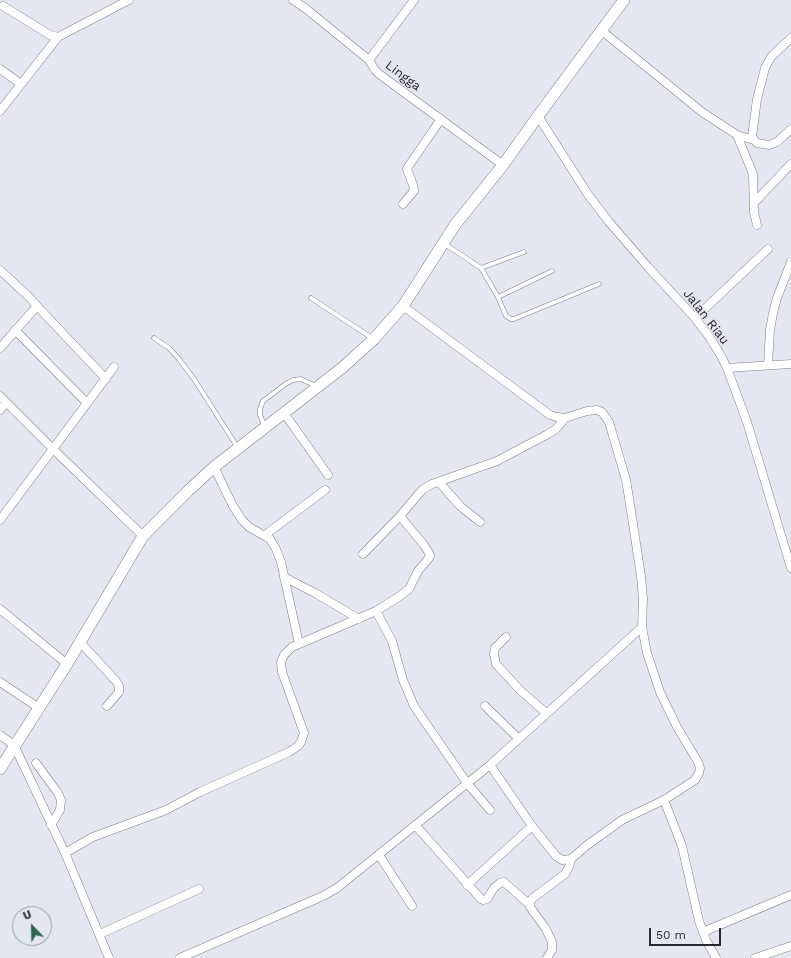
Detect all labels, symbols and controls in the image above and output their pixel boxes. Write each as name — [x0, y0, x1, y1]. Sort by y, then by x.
street label: Lingga — [382, 58, 424, 94]
street label: Jalan Riau — [680, 286, 732, 348]
north arrow — [12, 906, 52, 946]
text: U — [21, 908, 34, 923]
scale bar — [651, 920, 723, 946]
text: 50 m — [656, 928, 686, 942]

